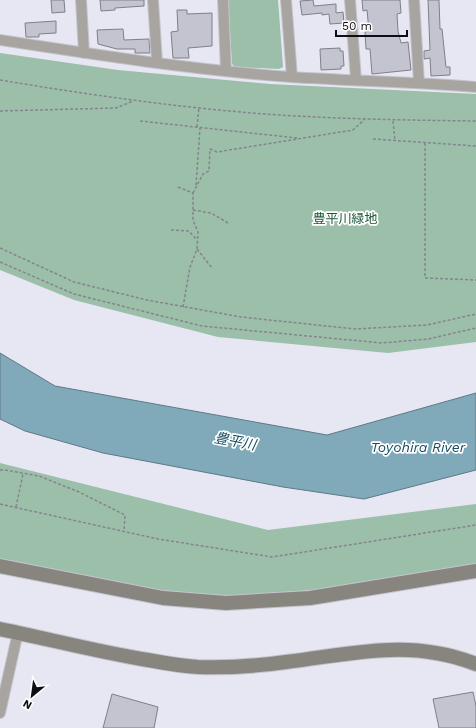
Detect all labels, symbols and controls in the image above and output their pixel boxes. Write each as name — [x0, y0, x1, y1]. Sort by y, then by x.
scale bar — [336, 12, 407, 38]
text: 50 m — [342, 19, 372, 33]
park label: 豊平川緑地 — [312, 211, 378, 226]
water label: 豊平川 — [213, 429, 259, 453]
water label: Toyohira River — [371, 439, 466, 455]
north arrow — [12, 676, 52, 716]
text: N — [21, 697, 34, 712]

